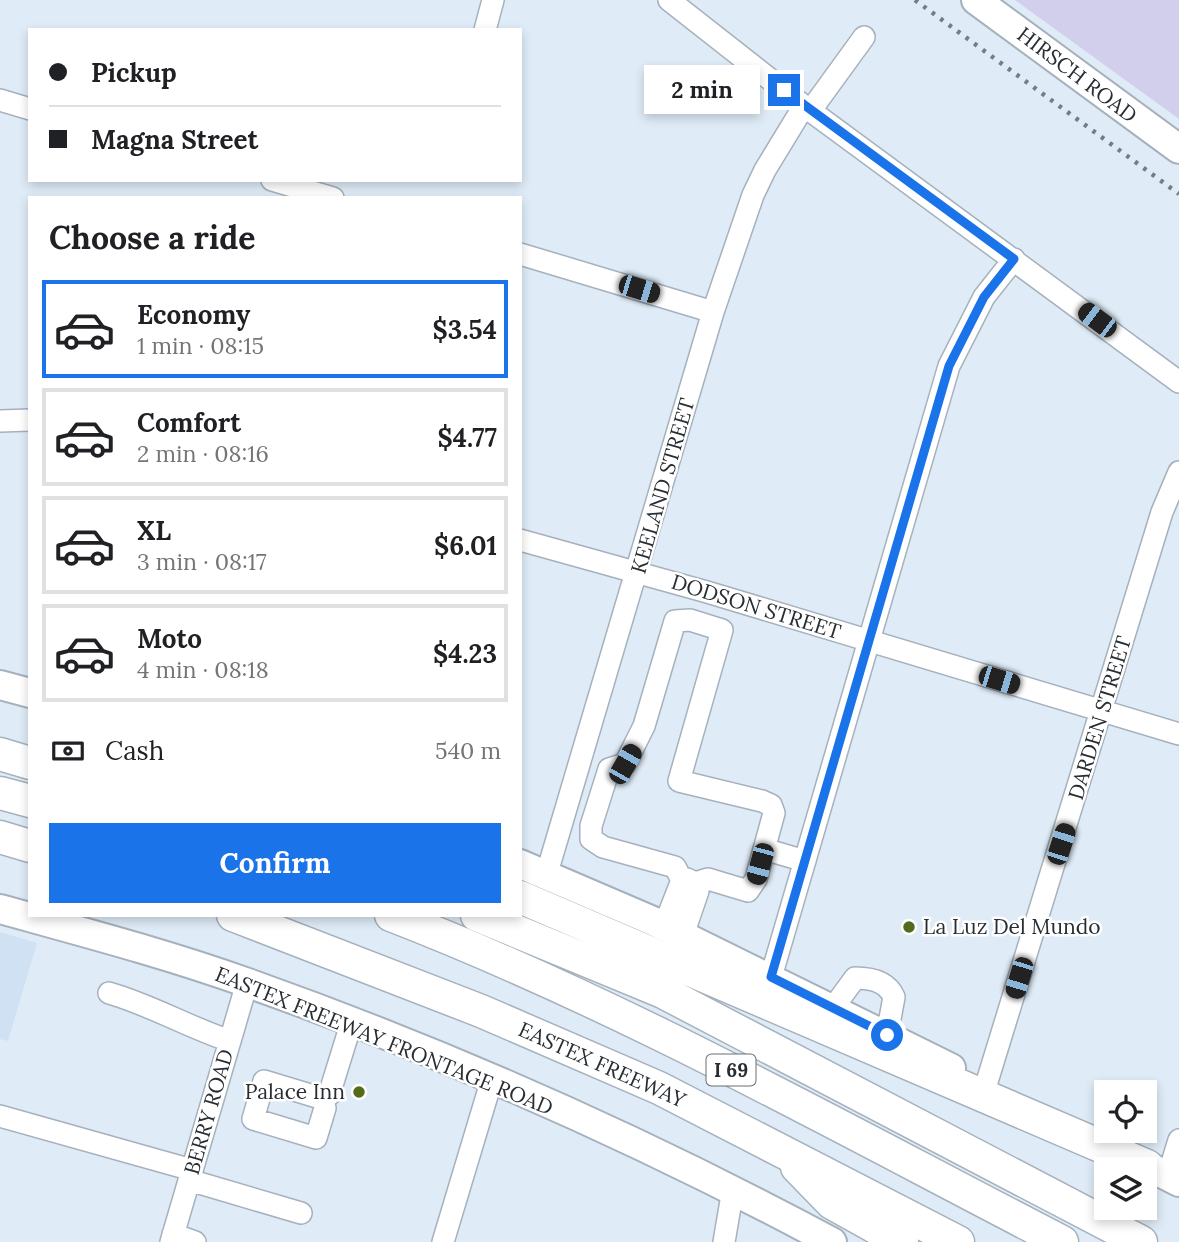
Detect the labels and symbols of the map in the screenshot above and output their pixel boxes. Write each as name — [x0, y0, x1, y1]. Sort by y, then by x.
street label: HIRSCH ROAD — [1012, 21, 1143, 129]
callout: 2 min — [644, 66, 760, 114]
route end — [768, 74, 800, 106]
car — [616, 273, 663, 305]
car — [1074, 299, 1121, 341]
street label: KEELAND STREET — [625, 395, 700, 577]
street label: DODSON STREET — [668, 568, 844, 645]
street label: DARDEN STREET — [1062, 633, 1137, 803]
car — [976, 664, 1023, 696]
car — [606, 741, 645, 787]
car — [1045, 821, 1078, 867]
car — [745, 841, 776, 887]
place label: La Luz Del Mundo — [923, 913, 1101, 940]
marker: La Luz Del Mundo — [901, 919, 917, 935]
car — [1003, 955, 1036, 1001]
street label: EASTEX FREEWAY FRONTAGE ROAD — [211, 960, 557, 1121]
street label: EASTEX FREEWAY — [514, 1016, 691, 1114]
route start — [871, 1019, 903, 1051]
street label: BERRY ROAD — [178, 1046, 239, 1178]
road number: I 69 — [706, 1054, 756, 1086]
place label: Palace Inn — [245, 1078, 345, 1105]
marker: Palace Inn — [351, 1084, 367, 1100]

